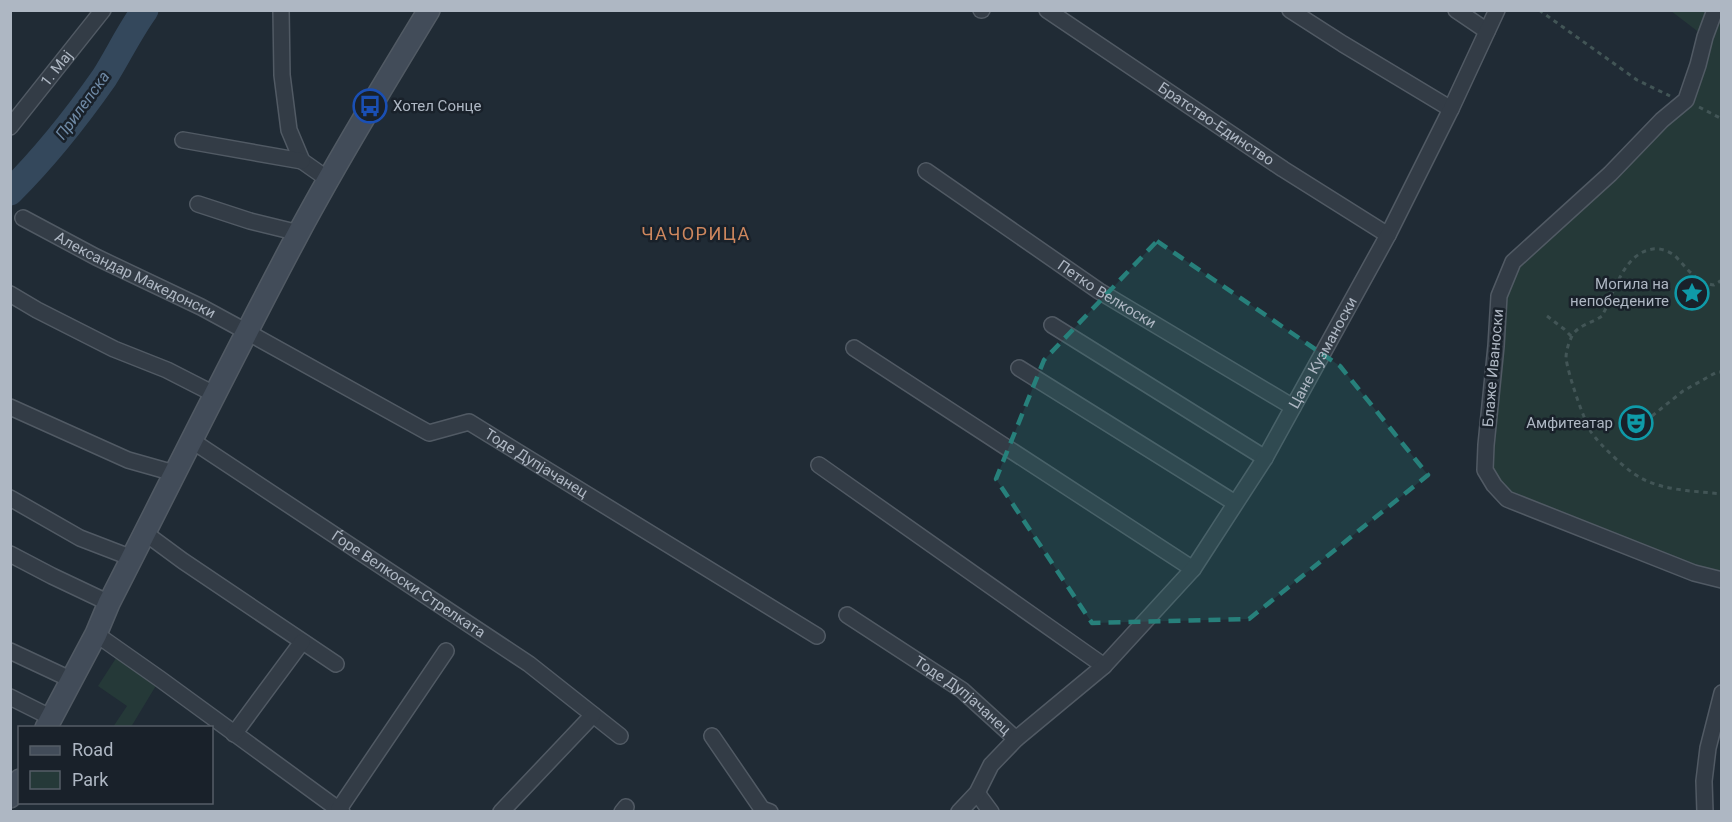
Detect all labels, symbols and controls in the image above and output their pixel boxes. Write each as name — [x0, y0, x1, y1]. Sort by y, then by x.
street label: 1. Мај — [37, 47, 76, 90]
water label: Прилепска — [51, 67, 114, 143]
street label: Братство-Единство — [1155, 78, 1278, 169]
bus stop icon: Хотел Сонце — [352, 88, 388, 124]
place label: Хотел Сонце — [393, 97, 481, 115]
district label: ЧАЧОРИЦА — [641, 223, 751, 244]
street label: Александар Македонски — [52, 228, 219, 322]
street label: Петко Велкоски — [1054, 256, 1159, 332]
place label: Могила на непобедените — [1570, 275, 1669, 310]
place icon: Могила на непобедените — [1674, 275, 1710, 311]
street label: Цане Кузманоски — [1285, 294, 1361, 412]
street label: Блаже Иваноски — [1479, 308, 1507, 428]
theatre icon: Амфитеатар — [1618, 405, 1654, 441]
place label: Амфитеатар — [1526, 414, 1613, 432]
street label: Тоде Дупјачанец — [481, 425, 591, 502]
street label: Ѓоре Велкоски-Стрелката — [328, 527, 489, 642]
street label: Тоде Дупјачанец — [911, 652, 1014, 739]
legend — [18, 726, 213, 804]
text: Road — [72, 739, 113, 760]
text: Park — [72, 769, 109, 790]

